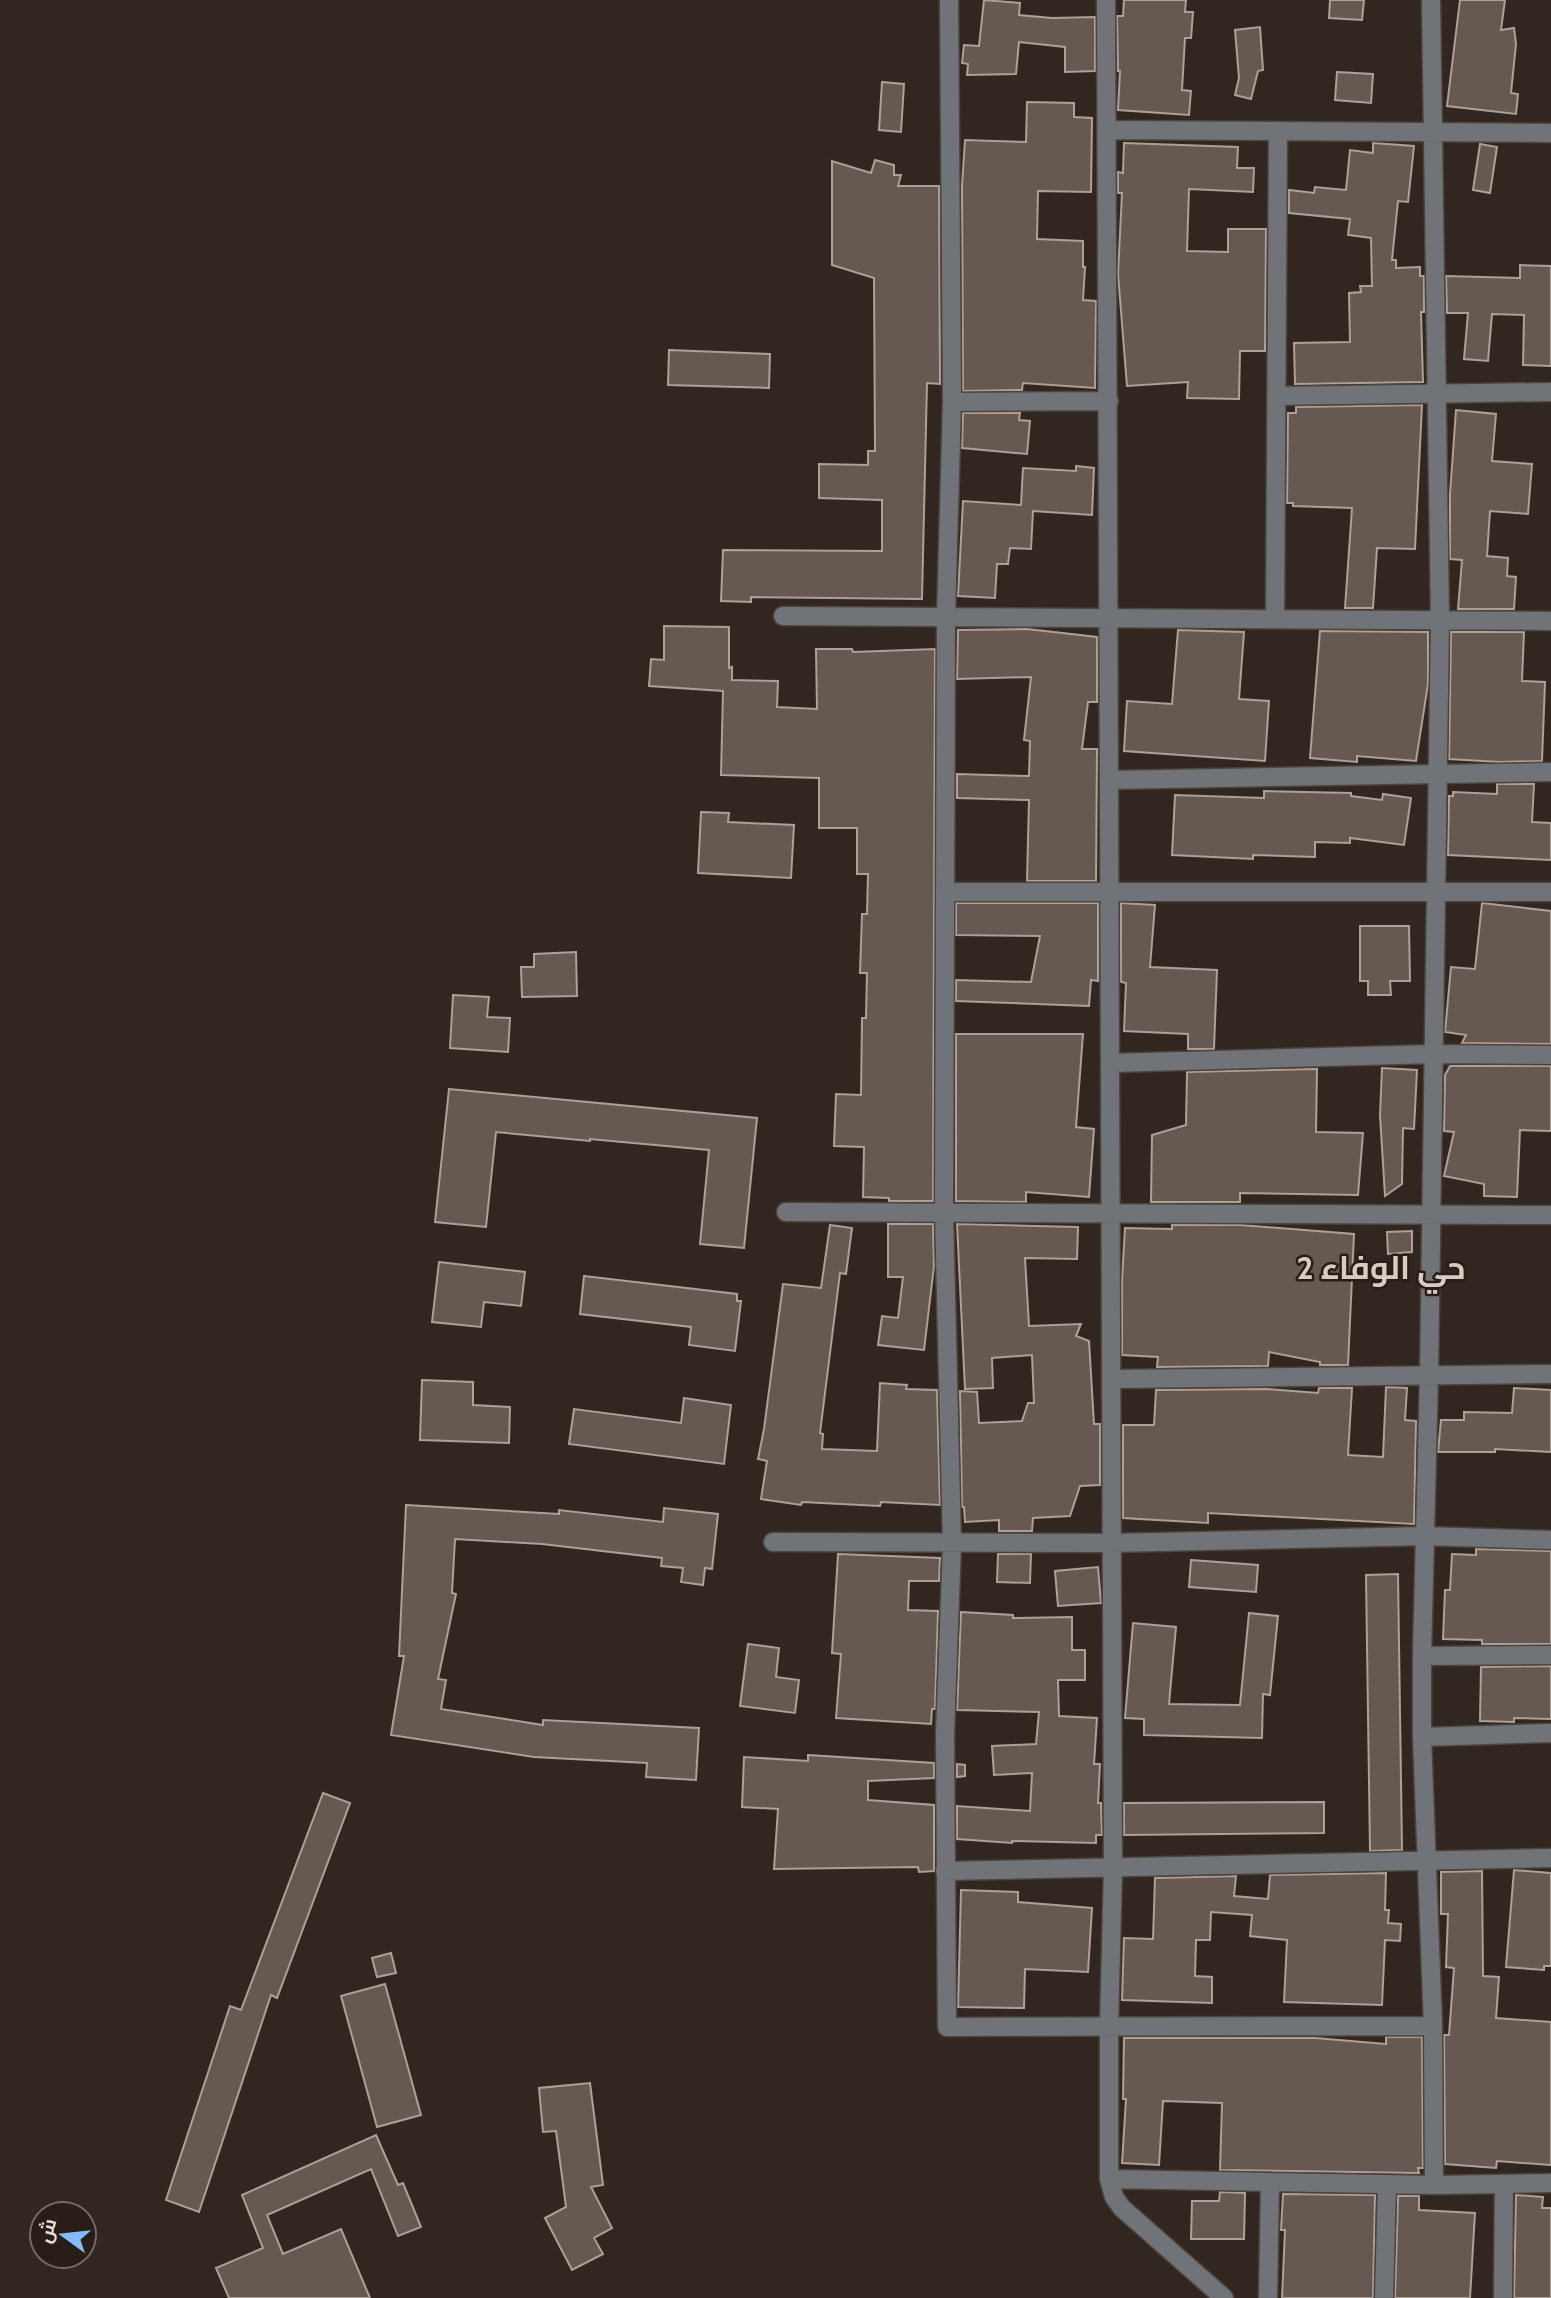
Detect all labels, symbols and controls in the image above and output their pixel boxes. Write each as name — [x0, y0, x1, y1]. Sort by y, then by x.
district label: حي الوفاء 2 — [1296, 1248, 1466, 1294]
north arrow — [28, 2200, 98, 2270]
text: ش — [33, 2216, 61, 2245]

